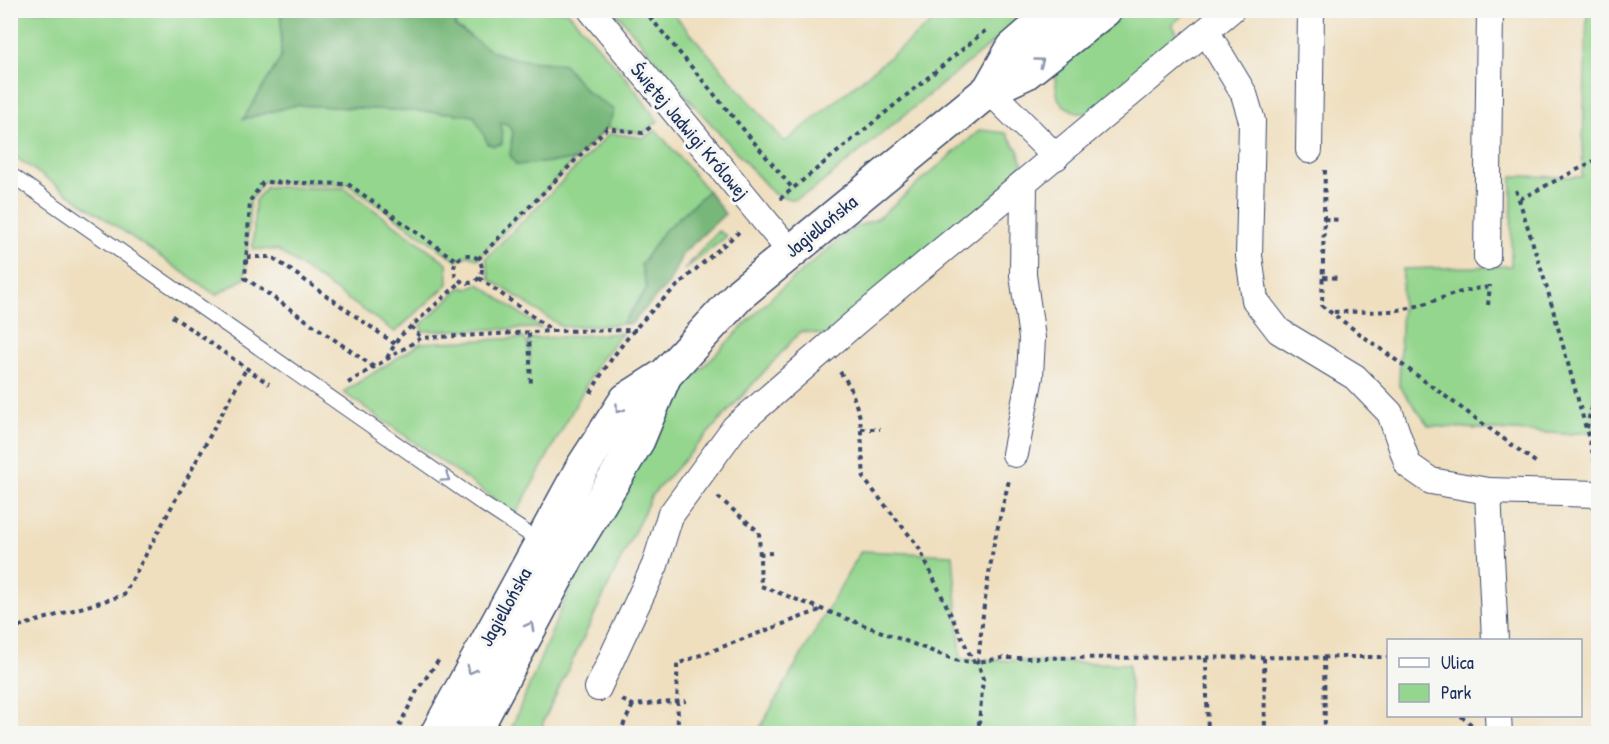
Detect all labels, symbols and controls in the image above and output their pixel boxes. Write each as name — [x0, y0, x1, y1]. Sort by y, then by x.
street label: Świętej Jadwigi Królowej — [625, 56, 756, 205]
one-way arrow — [1033, 58, 1044, 69]
street label: Jagiellońska — [779, 188, 863, 263]
one-way arrow — [615, 403, 626, 414]
one-way arrow — [440, 471, 451, 482]
street label: Jagiellońska — [472, 562, 537, 651]
one-way arrow — [523, 622, 534, 632]
legend — [1387, 639, 1582, 717]
text: Ulica — [1441, 650, 1474, 675]
one-way arrow — [467, 664, 478, 674]
text: Park — [1441, 680, 1472, 705]

